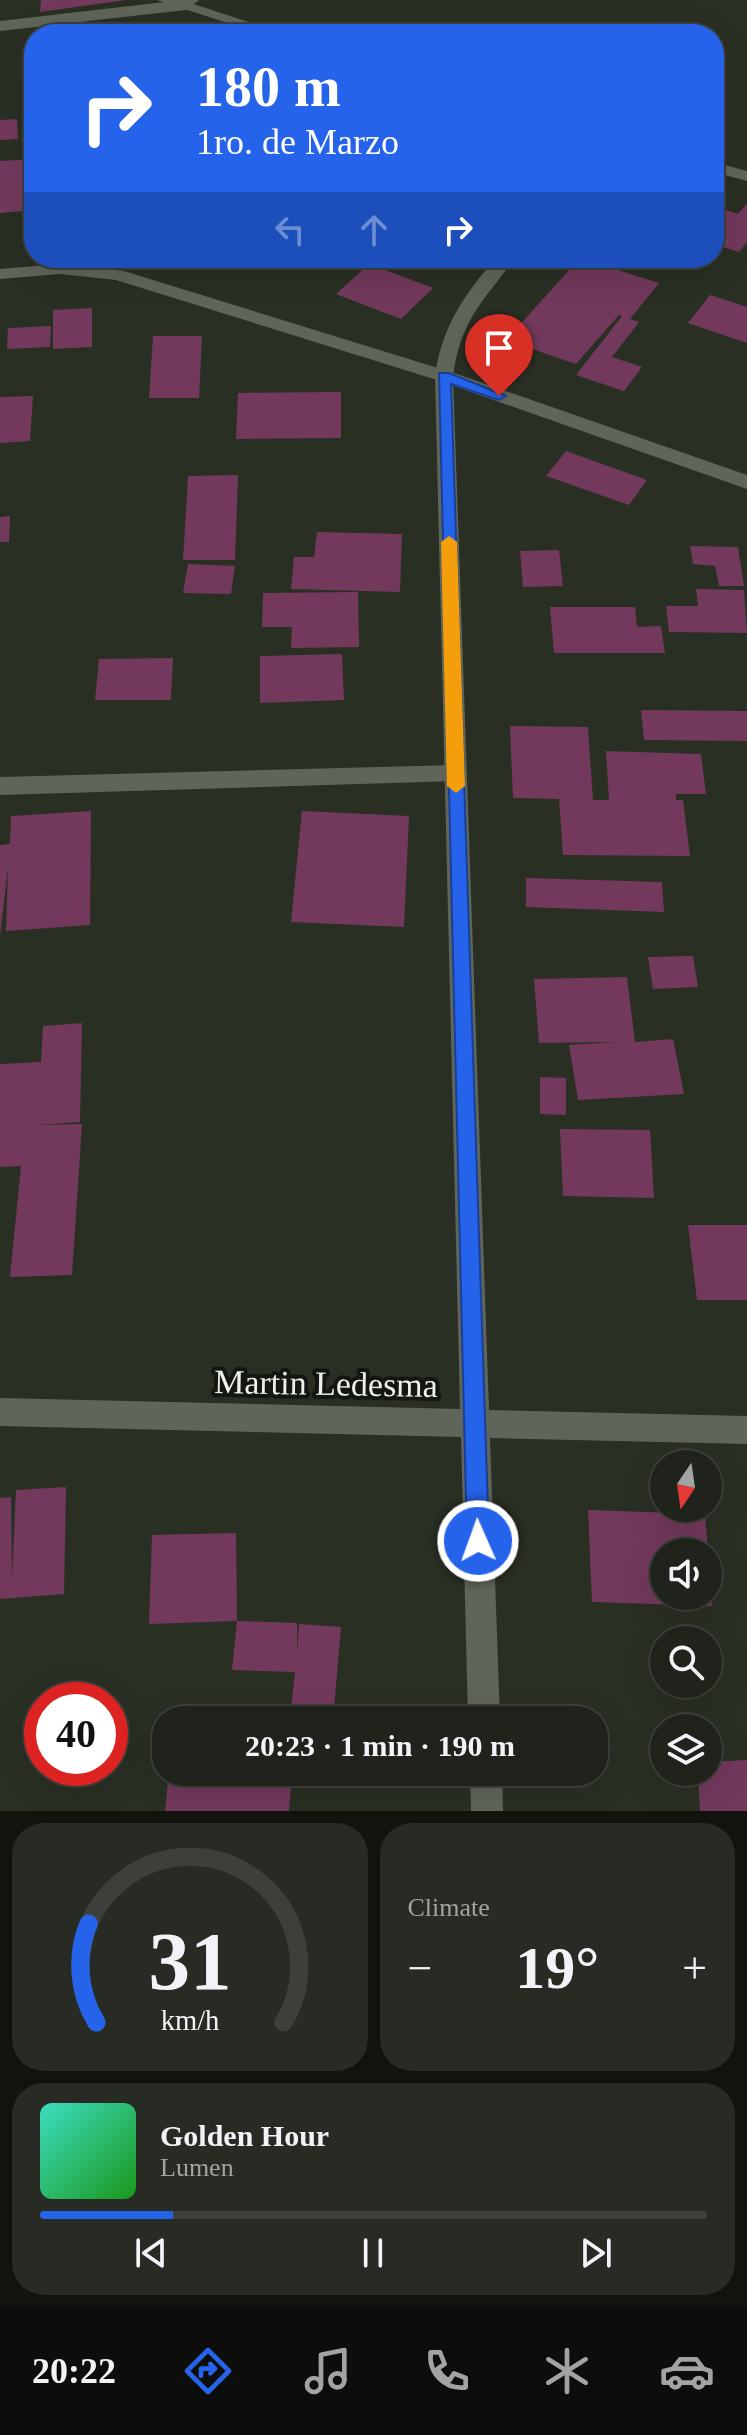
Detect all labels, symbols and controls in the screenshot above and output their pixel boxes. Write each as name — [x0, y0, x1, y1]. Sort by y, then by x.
icon: right — [64, 56, 168, 160]
text: 180 m — [196, 56, 341, 118]
text: 1ro. de Marzo — [196, 122, 399, 162]
icon: left — [268, 208, 312, 252]
icon: ahead — [352, 208, 396, 252]
icon: right — [436, 208, 480, 252]
pin — [465, 314, 533, 396]
icon: arrive — [477, 326, 521, 370]
street label: Martin Ledesma — [214, 1363, 438, 1404]
north arrow — [650, 1450, 722, 1522]
map controls — [650, 1450, 722, 1786]
position arrow — [436, 1499, 520, 1583]
button: sound — [650, 1538, 722, 1610]
button: search — [650, 1626, 722, 1698]
speed limit sign: 40 — [24, 1682, 128, 1786]
button: layers — [650, 1714, 722, 1786]
text: 20:23 · 1 min · 190 m — [245, 1729, 515, 1762]
text: Climate — [408, 1893, 490, 1922]
text: 31 — [148, 1915, 231, 2007]
text: 19° — [515, 1935, 599, 2001]
text: − — [408, 1944, 432, 1993]
text: + — [682, 1944, 707, 1993]
text: km/h — [160, 2005, 219, 2036]
text: Golden Hour — [160, 2119, 329, 2152]
text: Lumen — [160, 2153, 234, 2182]
icon: previous — [129, 2231, 173, 2275]
icon: pause — [351, 2231, 395, 2275]
icon: next — [574, 2231, 618, 2275]
icon: directions — [180, 2343, 236, 2399]
icon: music — [300, 2343, 356, 2399]
icon: phone — [419, 2343, 475, 2399]
icon: climate — [539, 2343, 595, 2399]
icon: car — [659, 2343, 715, 2399]
text: 20:22 — [32, 2351, 116, 2391]

